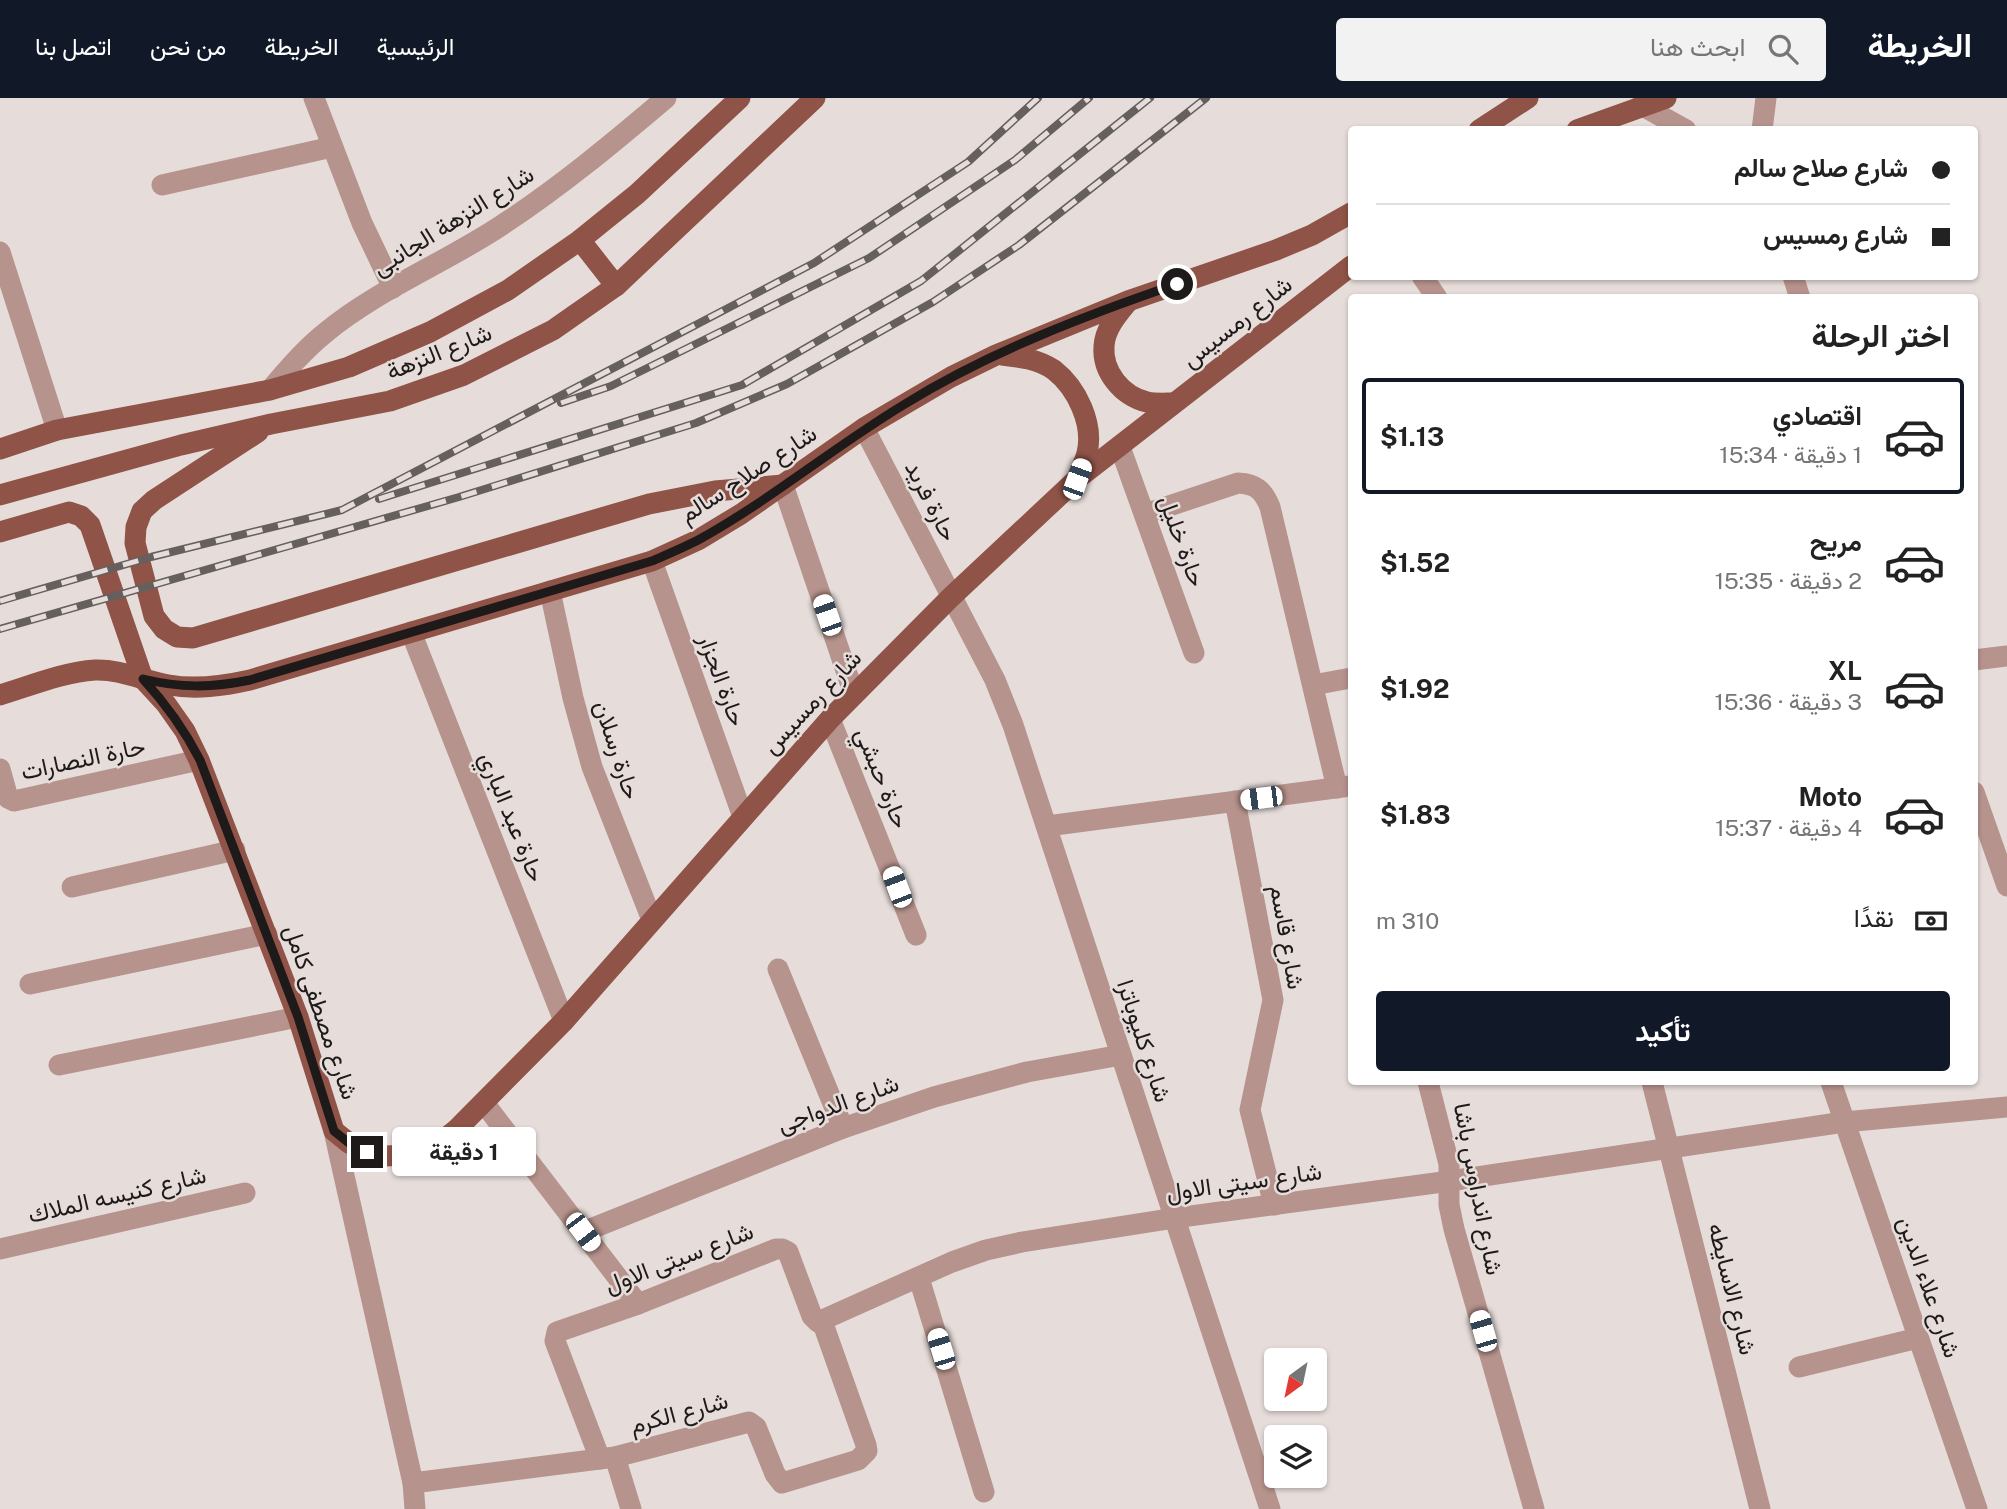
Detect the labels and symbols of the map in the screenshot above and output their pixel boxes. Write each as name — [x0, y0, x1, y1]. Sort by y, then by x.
street label: شارع النزهة الجانبى — [367, 159, 540, 284]
route start — [1161, 268, 1193, 300]
street label: شارع رمسيس — [1176, 270, 1299, 375]
street label: شارع النزهة — [382, 317, 497, 388]
street label: شارع صلاح سالم — [674, 418, 823, 530]
street label: حارة فريد — [898, 456, 964, 546]
car — [1060, 456, 1095, 502]
street label: حارة خليل — [1152, 491, 1212, 591]
car — [811, 592, 844, 638]
street label: حارة الجزار — [691, 629, 753, 730]
street label: شارع رمسيس — [756, 644, 869, 761]
street label: حارة رسلان — [587, 697, 647, 803]
street label: حارة حبشي — [845, 723, 916, 834]
street label: حارة النصارات — [18, 731, 148, 787]
street label: حارة عبد الباري — [469, 748, 552, 888]
car — [1239, 785, 1284, 811]
car — [880, 864, 915, 910]
street label: شارع قاسم — [1262, 882, 1311, 992]
street label: شارع مصطفى كامل — [276, 921, 365, 1104]
street label: شارع كليوباترا — [1109, 976, 1178, 1106]
street label: شارع الدواجى — [773, 1068, 903, 1141]
street label: شارع اندراوس باشا — [1446, 1100, 1509, 1278]
callout: 1 دقيقة — [392, 1128, 535, 1176]
route end — [351, 1136, 383, 1168]
street label: شارع سيتى الاول — [1164, 1156, 1324, 1209]
street label: شارع كنيسه الملاك — [25, 1160, 209, 1231]
car — [562, 1209, 605, 1255]
street label: شارع علاء الدين — [1890, 1212, 1967, 1362]
street label: شارع سيتى الاول — [600, 1216, 758, 1301]
street label: شارع الاسايطه — [1700, 1220, 1763, 1358]
car — [1468, 1308, 1499, 1354]
car — [925, 1326, 958, 1372]
north arrow — [1264, 1348, 1326, 1410]
street label: شارع الكرم — [627, 1386, 732, 1441]

